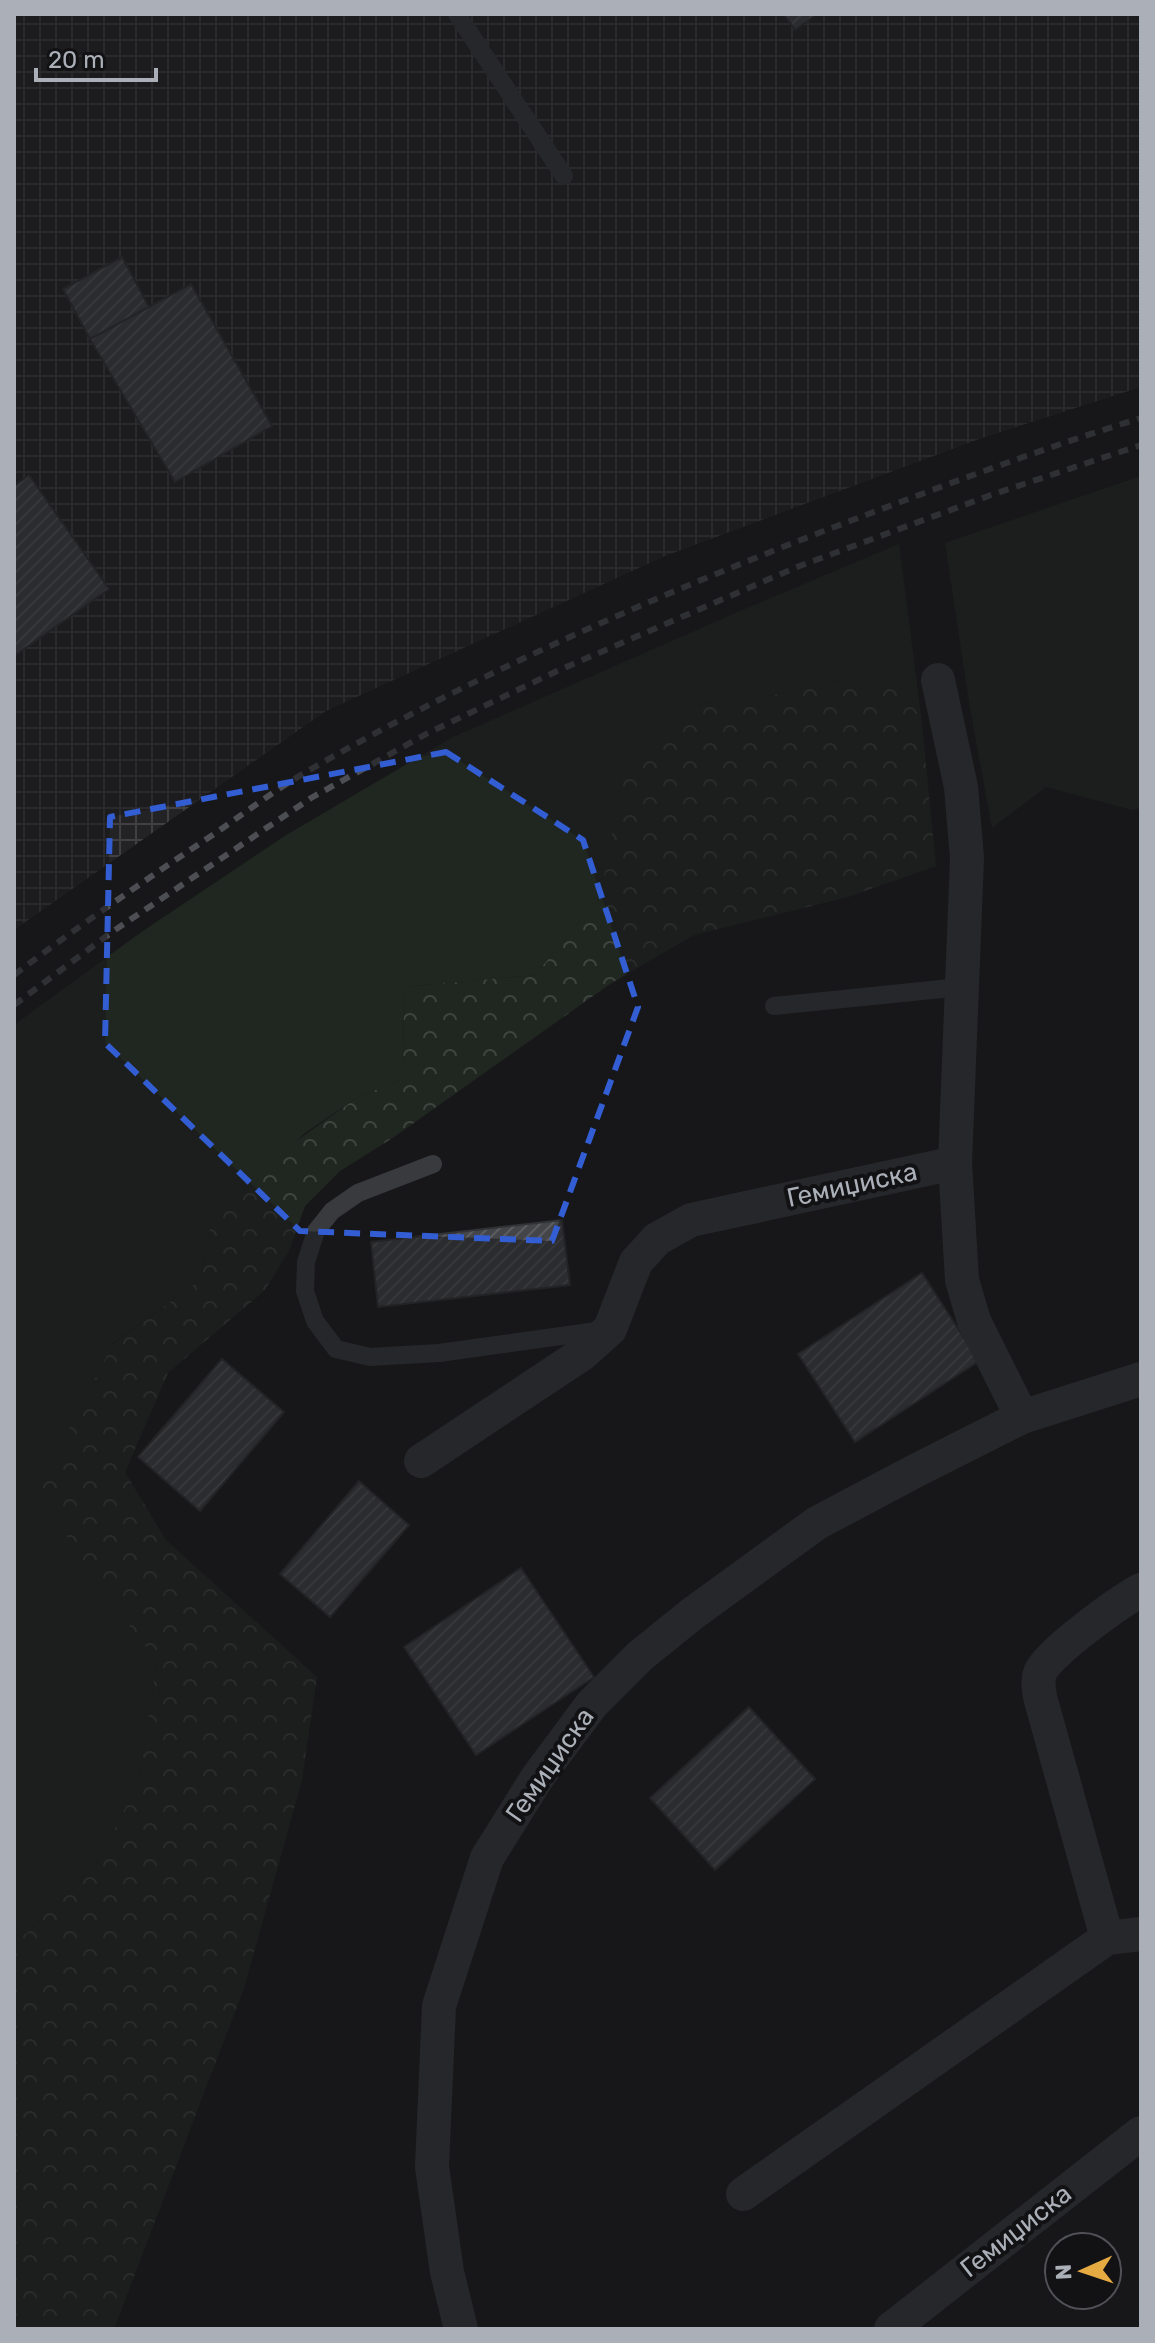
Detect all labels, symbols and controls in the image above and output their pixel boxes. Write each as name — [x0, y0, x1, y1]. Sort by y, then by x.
scale bar — [36, 32, 156, 82]
text: 20 m — [48, 46, 105, 74]
street label: Гемиџиска — [784, 1156, 920, 1214]
street label: Гемиџиска — [499, 1702, 601, 1828]
street label: Гемиџиска — [954, 2178, 1078, 2284]
north arrow — [1043, 2231, 1123, 2311]
text: N — [1050, 2263, 1077, 2281]

